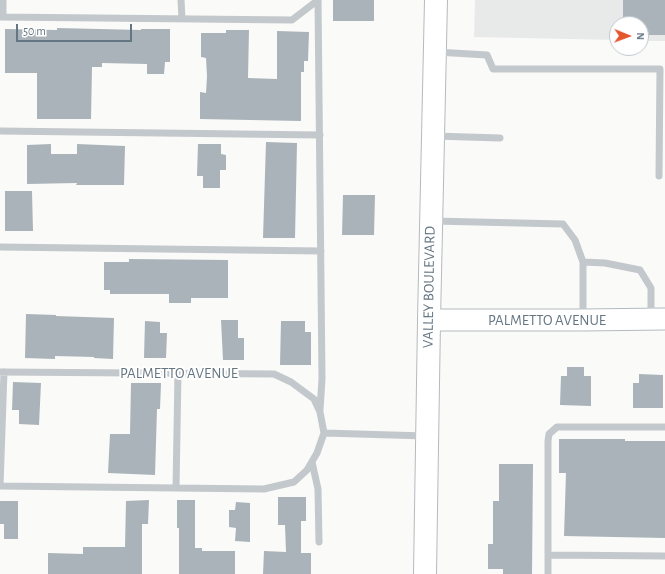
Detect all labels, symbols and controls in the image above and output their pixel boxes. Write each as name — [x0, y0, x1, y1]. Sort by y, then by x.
scale bar — [18, 16, 134, 42]
north arrow — [609, 16, 649, 56]
text: 50 m — [23, 25, 46, 37]
text: N — [635, 32, 646, 40]
street label: VALLEY BOULEVARD — [419, 226, 439, 348]
street label: PALMETTO AVENUE — [488, 311, 606, 329]
street label: PALMETTO AVENUE — [120, 364, 238, 382]

